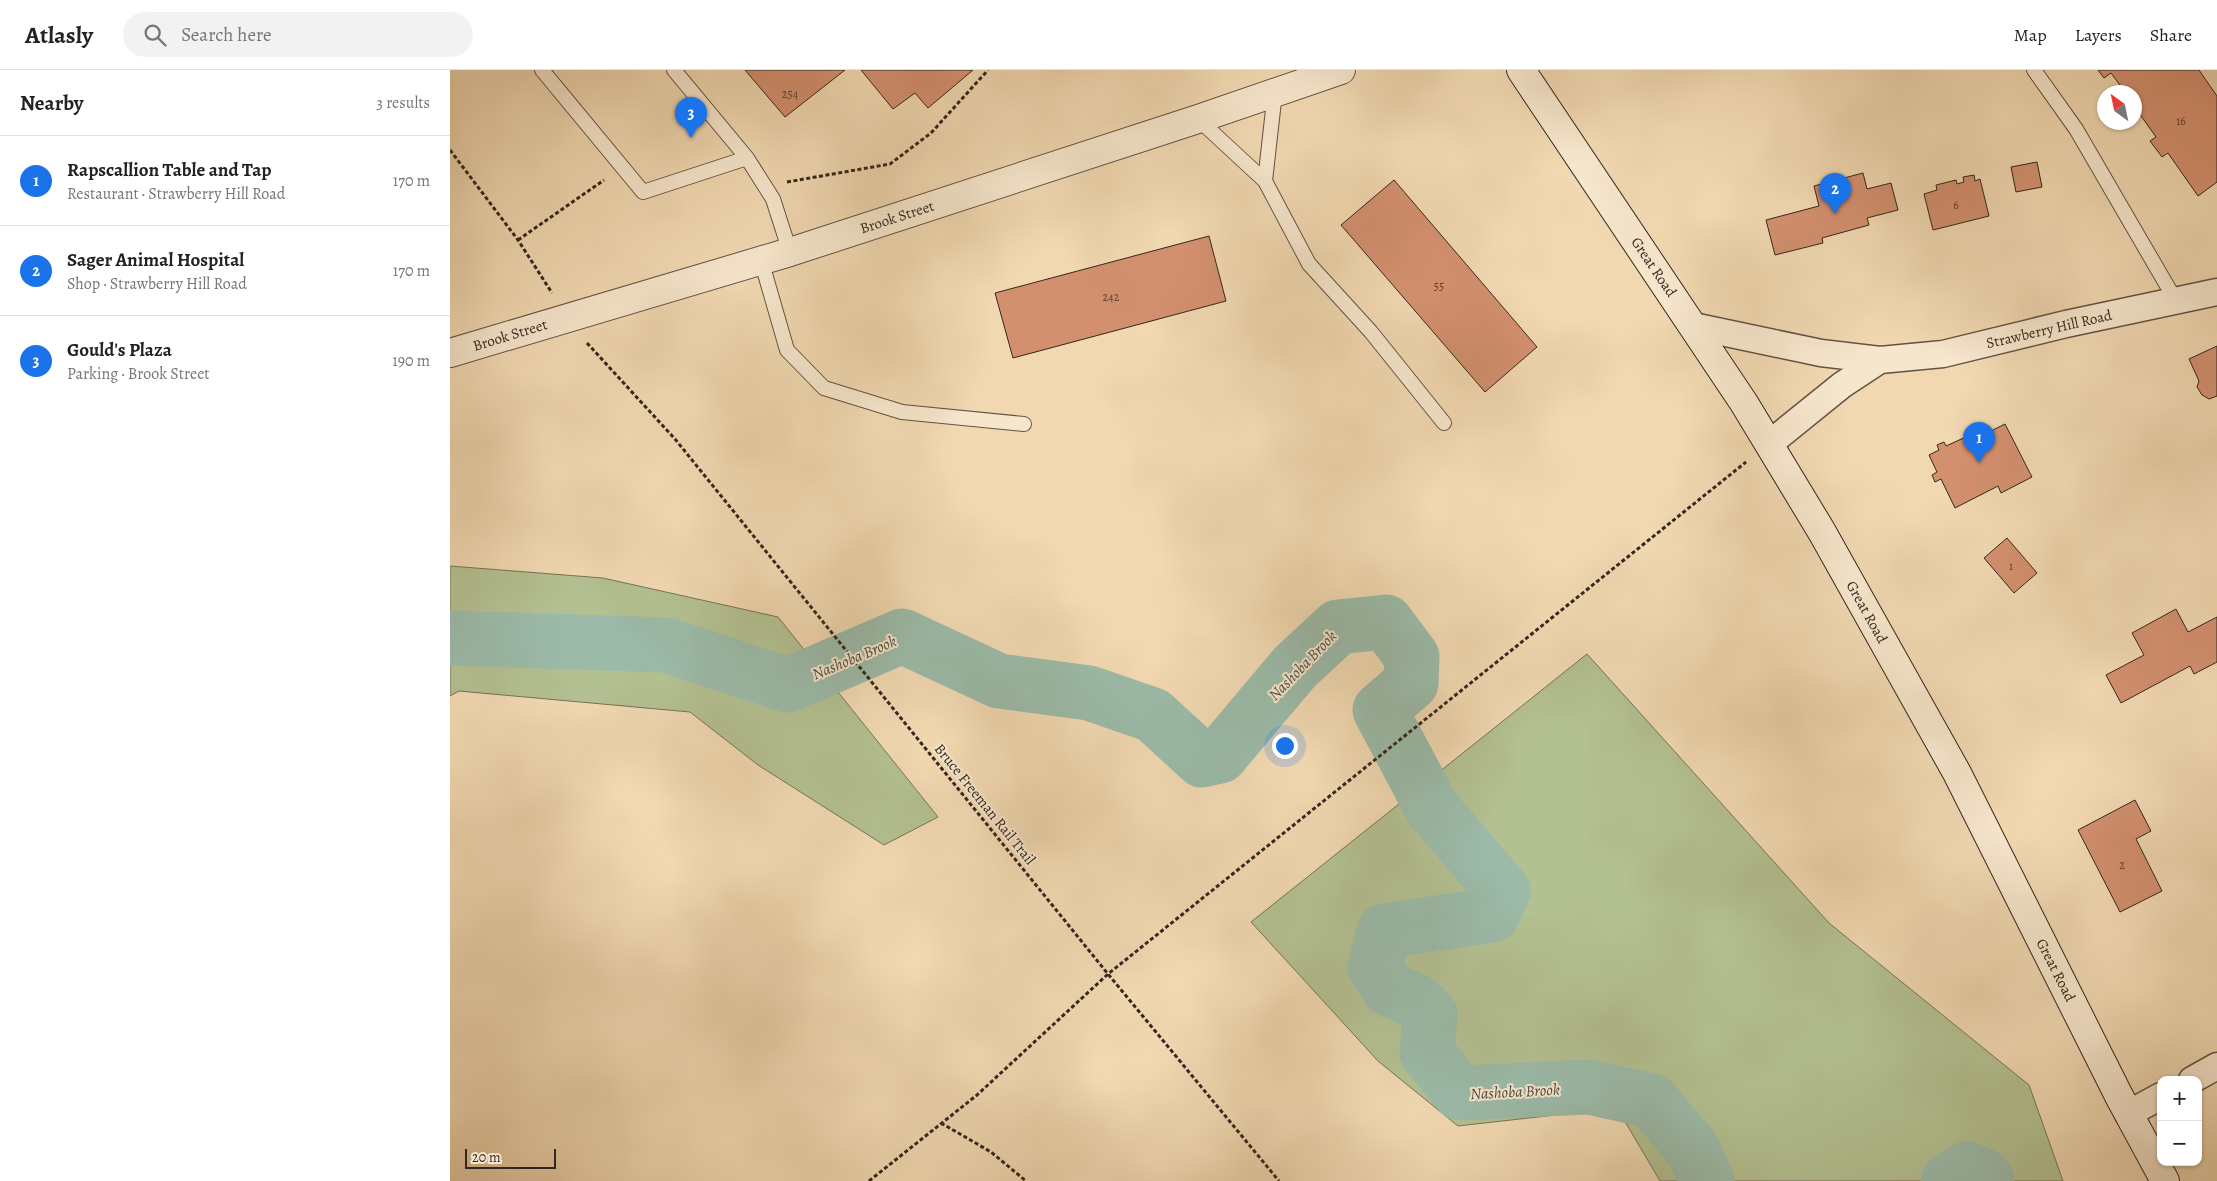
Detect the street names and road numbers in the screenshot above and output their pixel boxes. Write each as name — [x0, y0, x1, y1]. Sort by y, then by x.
street label: Brook Street — [857, 196, 937, 238]
street label: Great Road — [1627, 233, 1682, 302]
street label: Strawberry Hill Road — [1984, 305, 2115, 353]
street label: Brook Street — [470, 314, 550, 356]
street label: Great Road — [1842, 577, 1893, 647]
street label: Bruce Freeman Rail Trail — [930, 739, 1040, 869]
street label: Great Road — [2032, 935, 2081, 1006]

